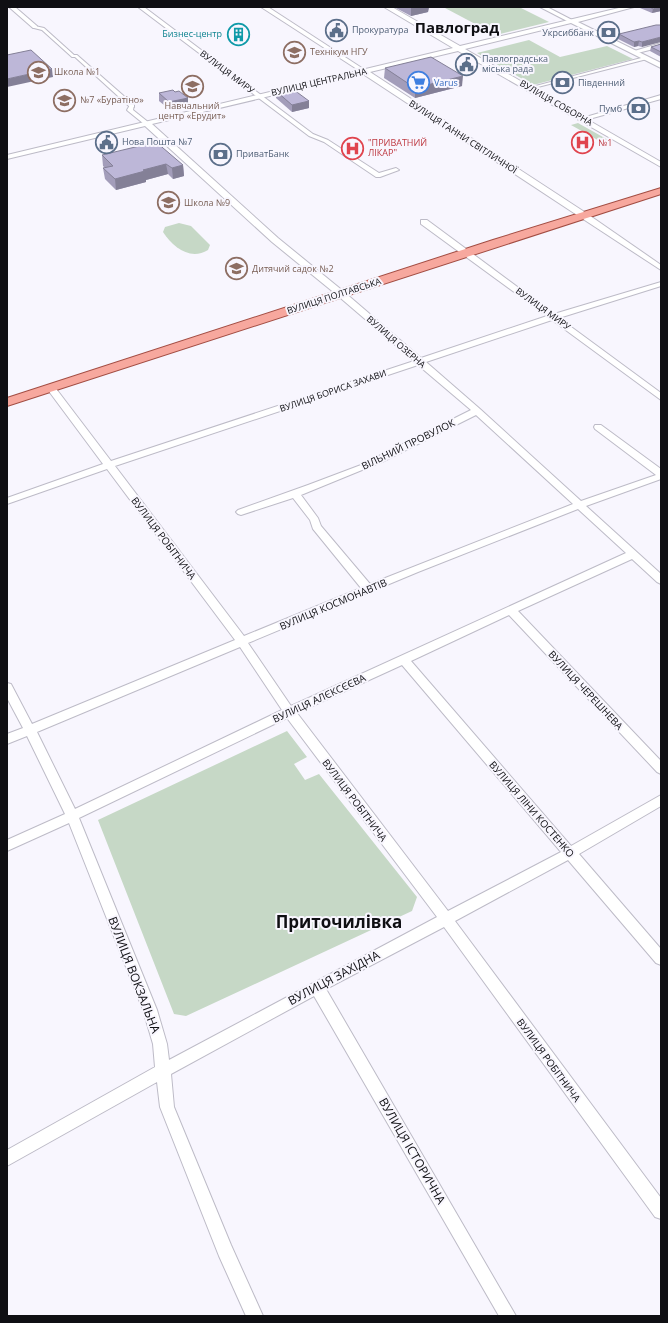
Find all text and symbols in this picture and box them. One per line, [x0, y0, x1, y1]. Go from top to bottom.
public building icon: Прокуратура [323, 17, 349, 43]
district label: Павлоград [415, 17, 499, 37]
bank icon: Укрсиббанк [596, 20, 622, 46]
building icon: Бизнес-центр [225, 21, 251, 47]
place label: Прокуратура [352, 23, 408, 36]
place label: Укрсиббанк [542, 26, 594, 39]
place label: Бизнес-центр [162, 27, 222, 40]
school or university icon: Технікум НГУ [281, 39, 307, 65]
place label: Технікум НГУ [310, 45, 368, 58]
street label: ВУЛИЦЯ МИРУ [197, 47, 258, 97]
public building icon: Павлоградська міська рада [453, 51, 479, 77]
place label: Павлоградська міська рада [482, 52, 548, 75]
school or university icon: Школа №1 [26, 59, 52, 85]
street label: ВУЛИЦЯ ЦЕНТРАЛЬНА [270, 64, 368, 99]
place label: Школа №1 [54, 65, 100, 78]
supermarket icon: Varus [405, 70, 431, 96]
bank icon: Пiвденний [550, 70, 576, 96]
school or university icon: Навчальний центр «Ерудит» [179, 74, 205, 100]
place label: Varus [434, 76, 458, 89]
street label: ВУЛИЦЯ СОБОРНА [517, 76, 595, 129]
place label: Пiвденний [578, 76, 625, 89]
school or university icon: №7 «Буратіно» [51, 87, 77, 113]
place label: №7 «Буратіно» [80, 93, 144, 106]
bank icon: Пумб [625, 96, 651, 122]
street label: ВУЛИЦЯ ГАННИ СВІТЛИЧНОЇ [407, 97, 520, 177]
place label: Навчальний центр «Ерудит» [158, 99, 226, 122]
place label: Пумб [599, 102, 622, 115]
public building icon: Нова Пошта №7 [93, 129, 119, 155]
hospital icon: №1 [569, 130, 595, 156]
place label: Нова Пошта №7 [122, 135, 192, 148]
hospital icon: "ПРИВАТНИЙ ЛІКАР" [339, 135, 365, 161]
place label: "ПРИВАТНИЙ ЛІКАР" [368, 136, 427, 159]
place label: №1 [598, 136, 612, 149]
bank icon: ПриватБанк [208, 141, 234, 167]
place label: ПриватБанк [236, 147, 289, 160]
school or university icon: Школа №9 [156, 190, 182, 216]
place label: Школа №9 [184, 196, 230, 209]
school or university icon: Дитячий садок №2 [224, 256, 250, 282]
place label: Дитячий садок №2 [252, 262, 334, 275]
street label: ВУЛИЦЯ ПОЛТАВСЬКА [285, 274, 383, 317]
street label: ВУЛИЦЯ МИРУ [513, 284, 574, 333]
street label: ВУЛИЦЯ ОЗЕРНА [364, 312, 429, 371]
street label: ВУЛИЦЯ БОРИСА ЗАХАВИ [278, 366, 388, 415]
street label: ВІЛЬНИЙ ПРОВУЛОК [359, 415, 458, 473]
street label: ВУЛИЦЯ РОБІТНИЧА [128, 494, 200, 583]
street label: ВУЛИЦЯ КОСМОНАВТІВ [277, 575, 389, 633]
street label: ВУЛИЦЯ ЧЕРЕШНЕВА [546, 647, 627, 733]
street label: ВУЛИЦЯ АЛЄКСЄЄВА [270, 670, 368, 726]
street label: ВУЛИЦЯ РОБІТНИЧА [319, 756, 391, 845]
street label: ВУЛИЦЯ ЛІНИ КОСТЕНКО [486, 758, 578, 860]
district label: Приточилівка [276, 910, 402, 933]
street label: ВУЛИЦЯ ВОКЗАЛЬНА [104, 914, 165, 1036]
street label: ВУЛИЦЯ ЗАХІДНА [285, 946, 383, 1009]
street label: ВУЛИЦЯ РОБІТНИЧА [514, 1015, 584, 1105]
street label: ВУЛИЦЯ ІСТОРИЧНА [375, 1094, 450, 1207]

